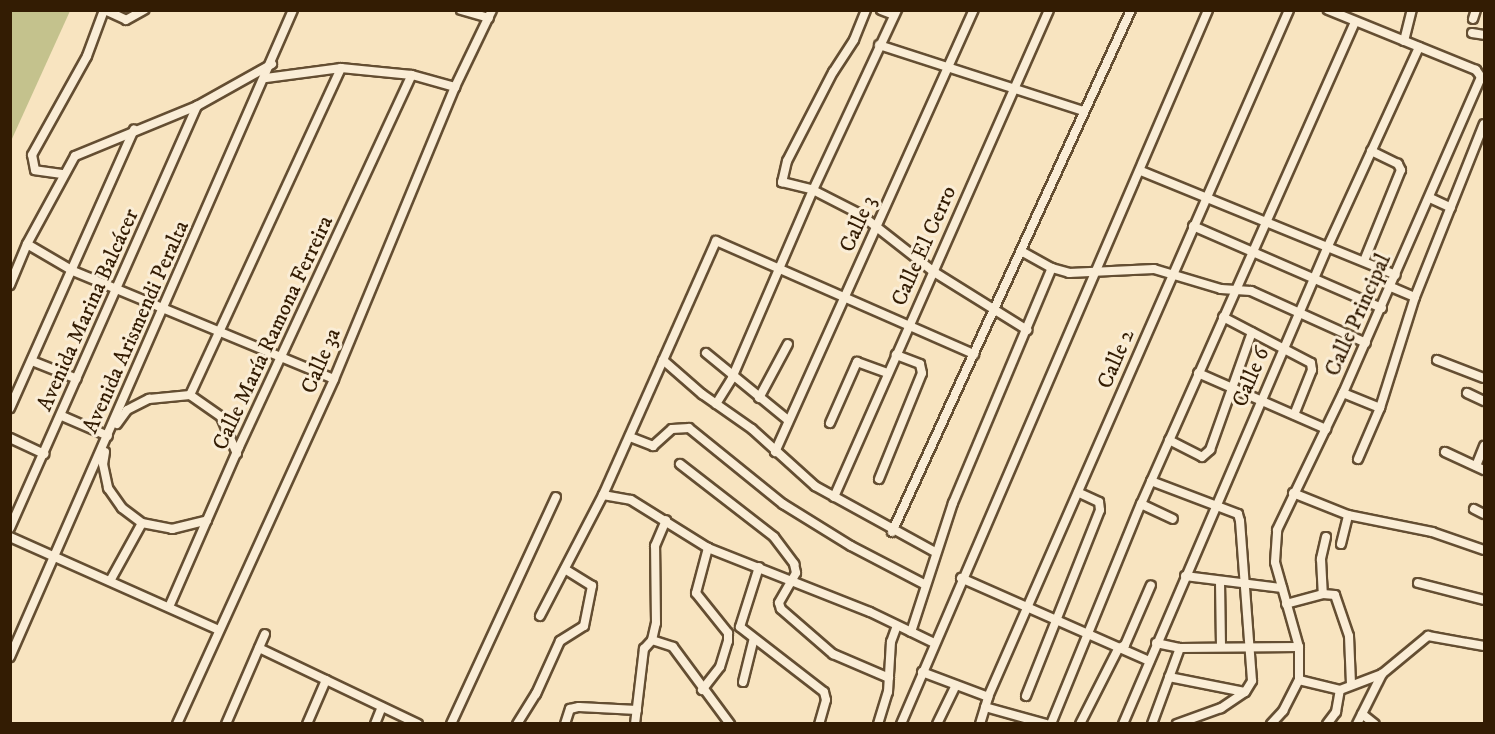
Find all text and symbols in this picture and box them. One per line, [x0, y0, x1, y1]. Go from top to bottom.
street label: Calle El Cerro [886, 182, 962, 310]
street label: Calle 3 [834, 192, 882, 256]
street label: Avenida Marina Balcácer [31, 205, 145, 415]
street label: Calle María Ramona Ferreira [207, 212, 339, 454]
street label: Avenida Arismendi Peralta [77, 217, 195, 437]
street label: Calle Principal [1319, 250, 1397, 380]
street label: Calle 3a [295, 324, 347, 398]
street label: Calle 2 [1092, 325, 1140, 393]
street label: Calle 6 [1227, 343, 1275, 411]

